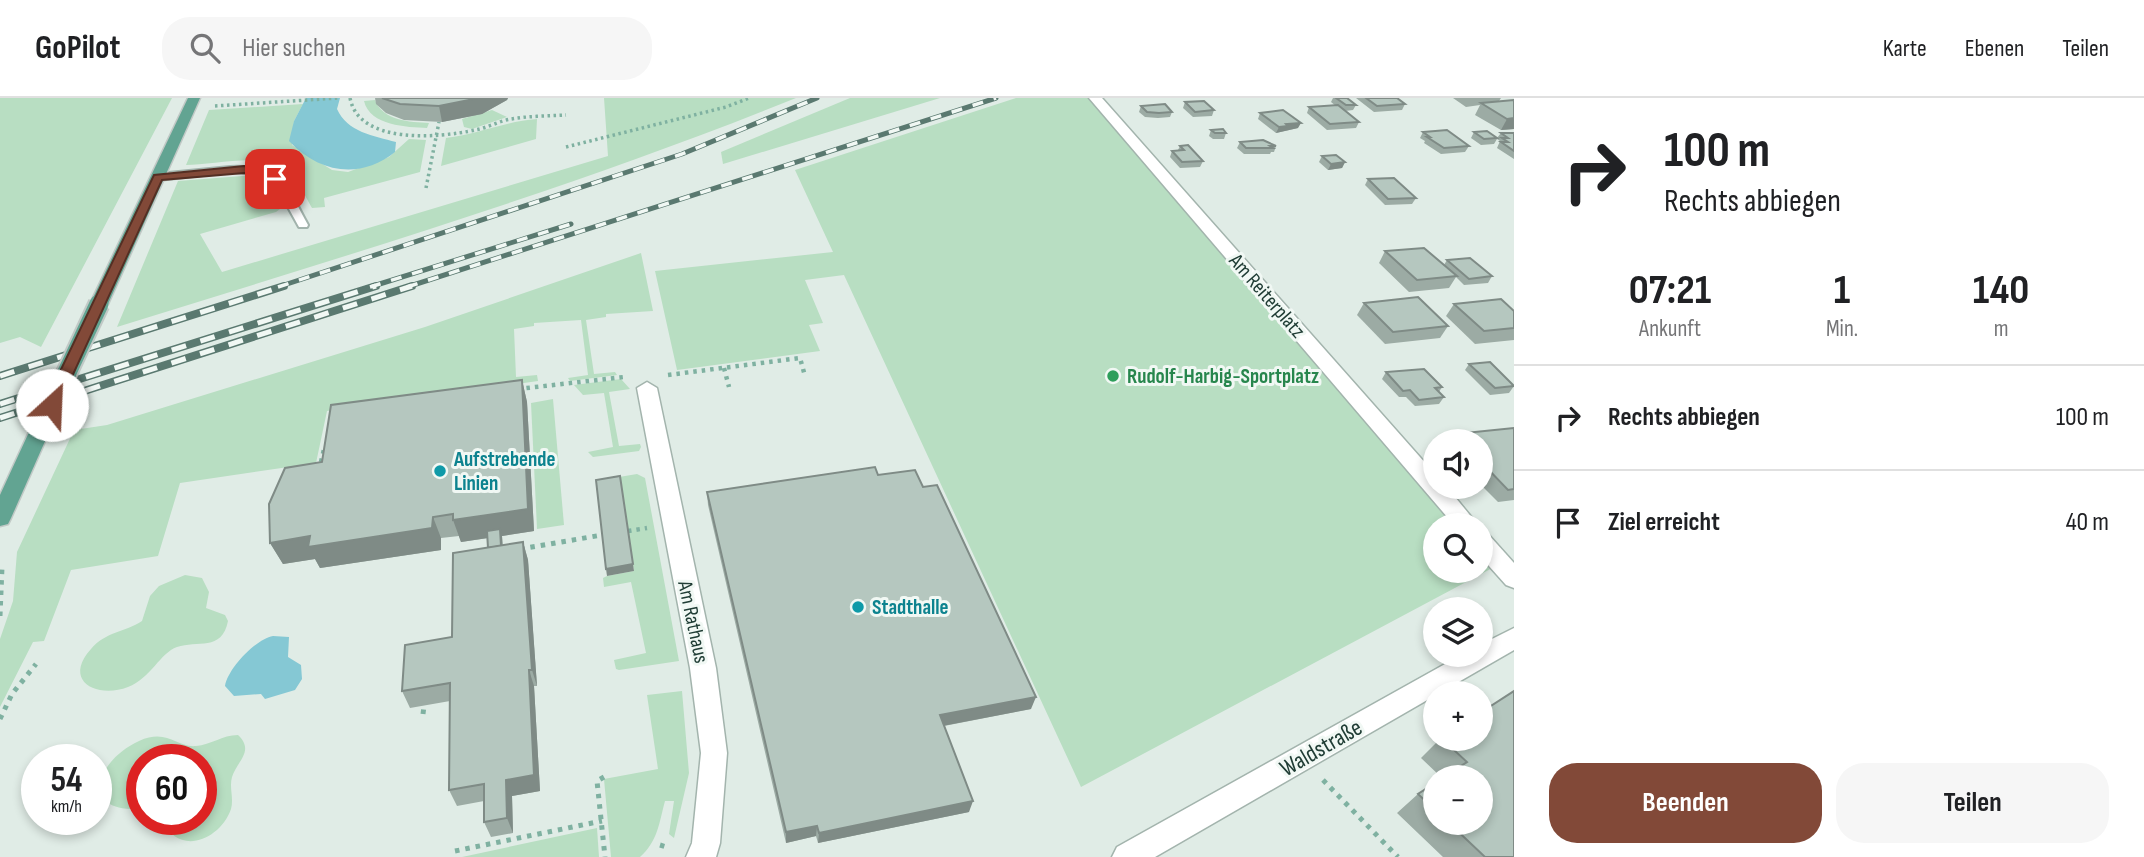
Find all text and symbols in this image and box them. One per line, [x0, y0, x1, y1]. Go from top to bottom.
search box [162, 17, 652, 80]
text: GoPilot [35, 28, 120, 68]
icon: search [186, 29, 224, 67]
text: Hier suchen [242, 33, 346, 64]
text: Karte [1883, 34, 1927, 63]
text: Ebenen [1965, 34, 2024, 63]
text: Teilen [2062, 34, 2109, 63]
text: 100 m [1664, 122, 1770, 181]
icon: right [1549, 126, 1640, 217]
pin [245, 149, 305, 209]
icon: arrive [256, 160, 294, 198]
text: Rechts abbiegen [1664, 182, 1841, 221]
street label: Am Reiterplatz [1223, 248, 1311, 344]
text: 07:21 [1629, 265, 1711, 316]
text: 1 [1834, 265, 1850, 316]
text: 140 [1973, 265, 2029, 316]
text: Ankunft [1639, 315, 1701, 343]
text: Min. [1826, 315, 1858, 343]
text: m [1994, 315, 2008, 343]
place label: Rudolf-Harbig-Sportplatz [1127, 364, 1319, 389]
position arrow [15, 368, 89, 442]
marker: Rudolf-Harbig-Sportplatz [1105, 368, 1121, 384]
icon: right [1549, 399, 1587, 437]
text: Rechts abbiegen [1608, 402, 1760, 433]
text: 100 m [2056, 402, 2109, 433]
map controls [1423, 429, 1493, 835]
button: sound [1423, 429, 1493, 499]
place label: Aufstrebende Linien [453, 447, 555, 496]
marker: Aufstrebende Linien [432, 463, 448, 479]
icon: arrive [1549, 504, 1587, 542]
text: Ziel erreicht [1608, 507, 1720, 538]
text: 40 m [2066, 507, 2109, 538]
button: search [1423, 513, 1493, 583]
street label: Am Rathaus [672, 578, 714, 665]
place label: Stadthalle [872, 595, 949, 620]
button: layers [1423, 597, 1493, 667]
marker: Stadthalle [850, 599, 866, 615]
button: + [1423, 681, 1493, 751]
street label: Waldstraße [1275, 713, 1367, 783]
speed limit sign: 60 [126, 744, 217, 835]
text: 54 [51, 759, 82, 802]
button: Beenden [1549, 763, 1822, 843]
button: Teilen [1836, 763, 2109, 843]
button: − [1423, 765, 1493, 835]
text: km/h [51, 796, 82, 817]

